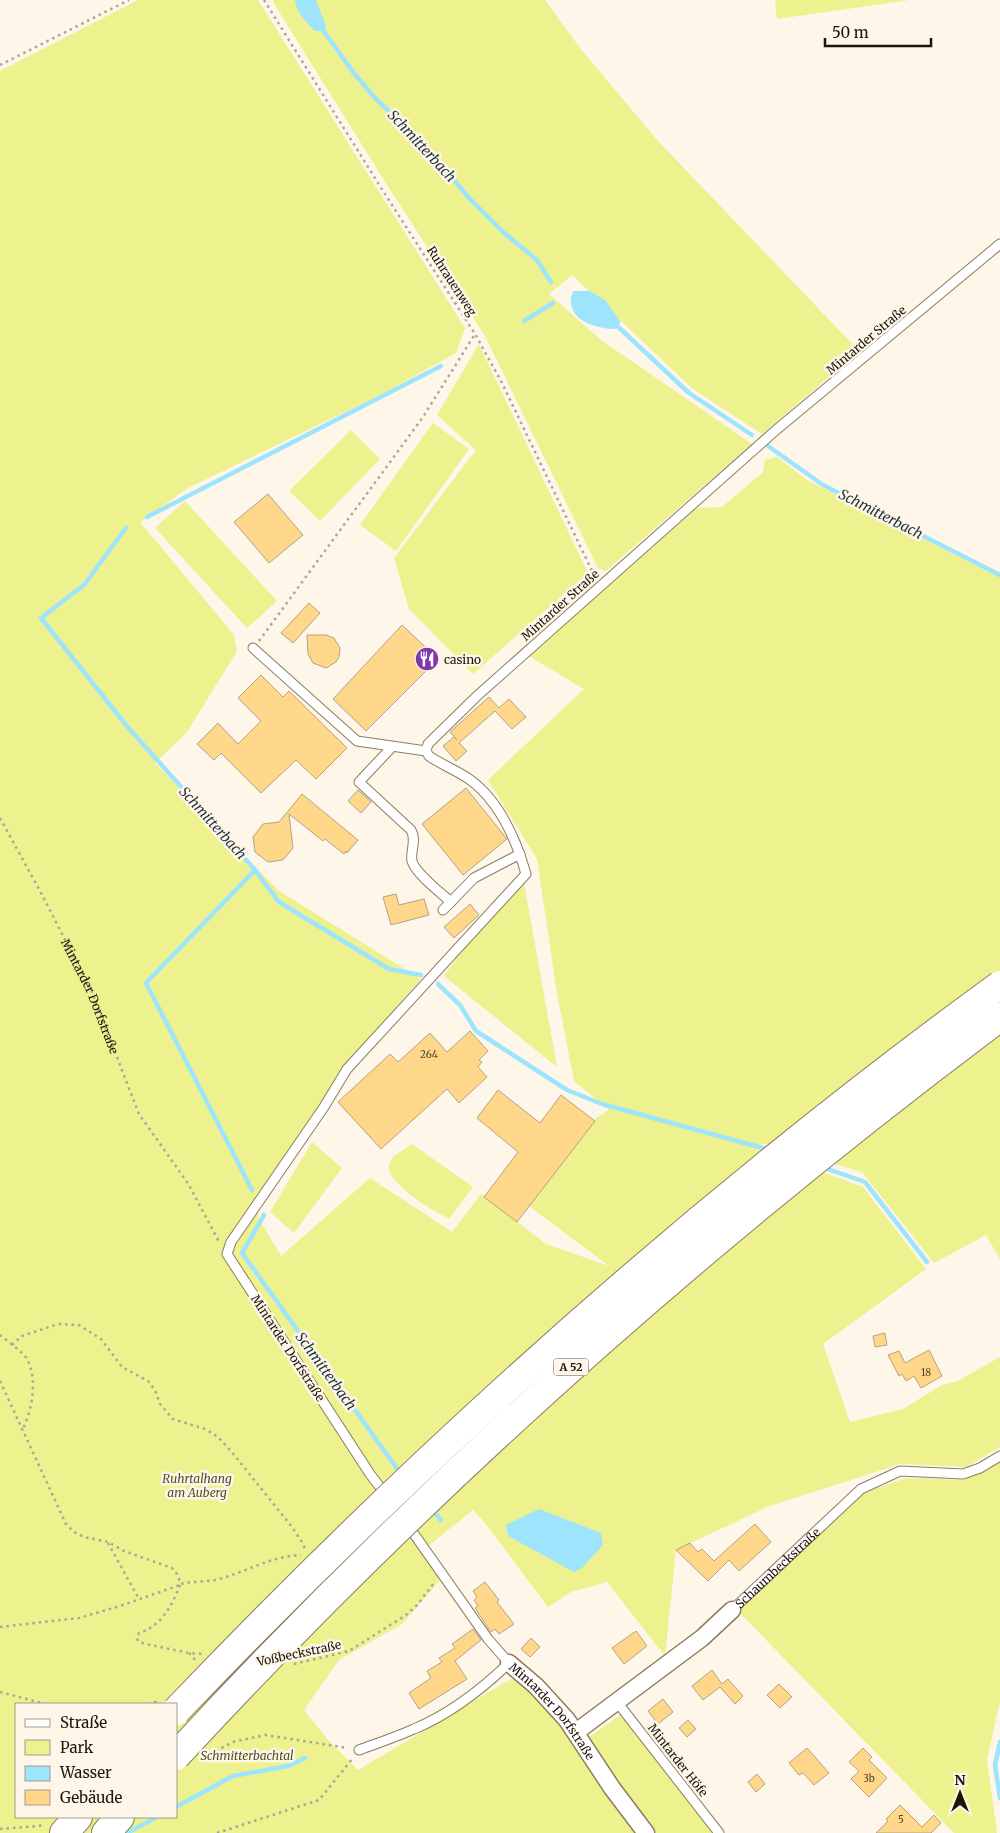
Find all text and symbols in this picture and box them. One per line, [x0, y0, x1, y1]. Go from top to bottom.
scale bar [825, 15, 931, 47]
text: 50 m [832, 23, 869, 42]
water label: Schmitterbach [384, 106, 460, 186]
street label: Ruhrauenweg [424, 243, 481, 319]
street label: Mintarder Straße [823, 302, 909, 378]
water label: Schmitterbach [836, 485, 926, 543]
street label: Mintarder Straße [518, 566, 602, 644]
restaurant icon: casino [414, 646, 440, 672]
place label: casino [444, 652, 481, 667]
water label: Schmitterbach [176, 783, 250, 863]
street label: Mintarder Dorfstraße [58, 936, 122, 1056]
house number: 264 [420, 1048, 438, 1061]
street label: Mintarder Dorfstraße [248, 1292, 328, 1404]
water label: Schmitterbach [292, 1329, 360, 1413]
road number: A 52 [554, 1358, 588, 1375]
house number: 18 [921, 1366, 931, 1379]
park label: Ruhrtalhang am Auberg [162, 1471, 232, 1500]
street label: Schaumbeckstraße [732, 1524, 823, 1611]
street label: Voßbeckstraße [254, 1637, 343, 1669]
street label: Mintarder Dorfstraße [506, 1659, 598, 1762]
legend [15, 1703, 178, 1818]
text: Straße [60, 1713, 107, 1732]
street label: Mintarder Höfe [645, 1720, 711, 1800]
text: Park [60, 1738, 94, 1757]
park label: Schmitterbachtal [200, 1748, 294, 1763]
text: Wasser [59, 1763, 112, 1782]
north arrow [935, 1768, 985, 1818]
text: N [954, 1771, 966, 1789]
house number: 3b [863, 1772, 875, 1785]
text: Gebäude [60, 1788, 123, 1807]
house number: 5 [898, 1813, 904, 1826]

